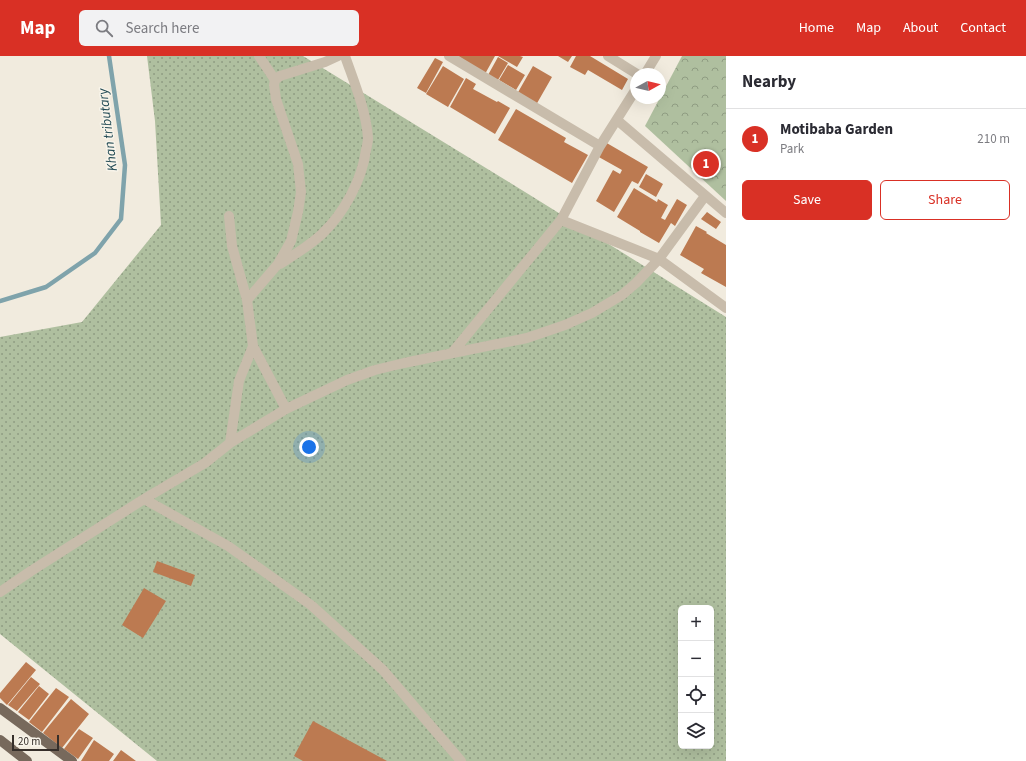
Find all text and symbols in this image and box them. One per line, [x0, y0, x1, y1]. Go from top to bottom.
search box [79, 10, 359, 46]
text: Map [20, 15, 55, 42]
icon: search [93, 17, 115, 39]
text: Search here [125, 18, 199, 39]
text: Home [799, 18, 834, 38]
text: Map [856, 18, 881, 38]
text: About [903, 18, 938, 38]
text: Contact [960, 18, 1006, 38]
north arrow [630, 68, 666, 104]
text: Nearby [742, 70, 796, 94]
water label: Khan tributary [93, 87, 123, 172]
text: Motibaba Garden [780, 119, 893, 140]
text: 1 [752, 130, 758, 148]
text: 210 m [977, 130, 1010, 148]
text: Park [780, 140, 804, 158]
pin: 1 [693, 149, 719, 179]
button: Save [742, 180, 872, 220]
button: Share [880, 180, 1010, 220]
your location [299, 437, 319, 457]
map controls [678, 605, 714, 749]
button: + [678, 605, 714, 641]
button: − [678, 641, 714, 677]
button: locate [678, 677, 714, 713]
button: layers [678, 713, 714, 749]
scale bar [12, 733, 59, 752]
text: 20 m [18, 734, 40, 749]

